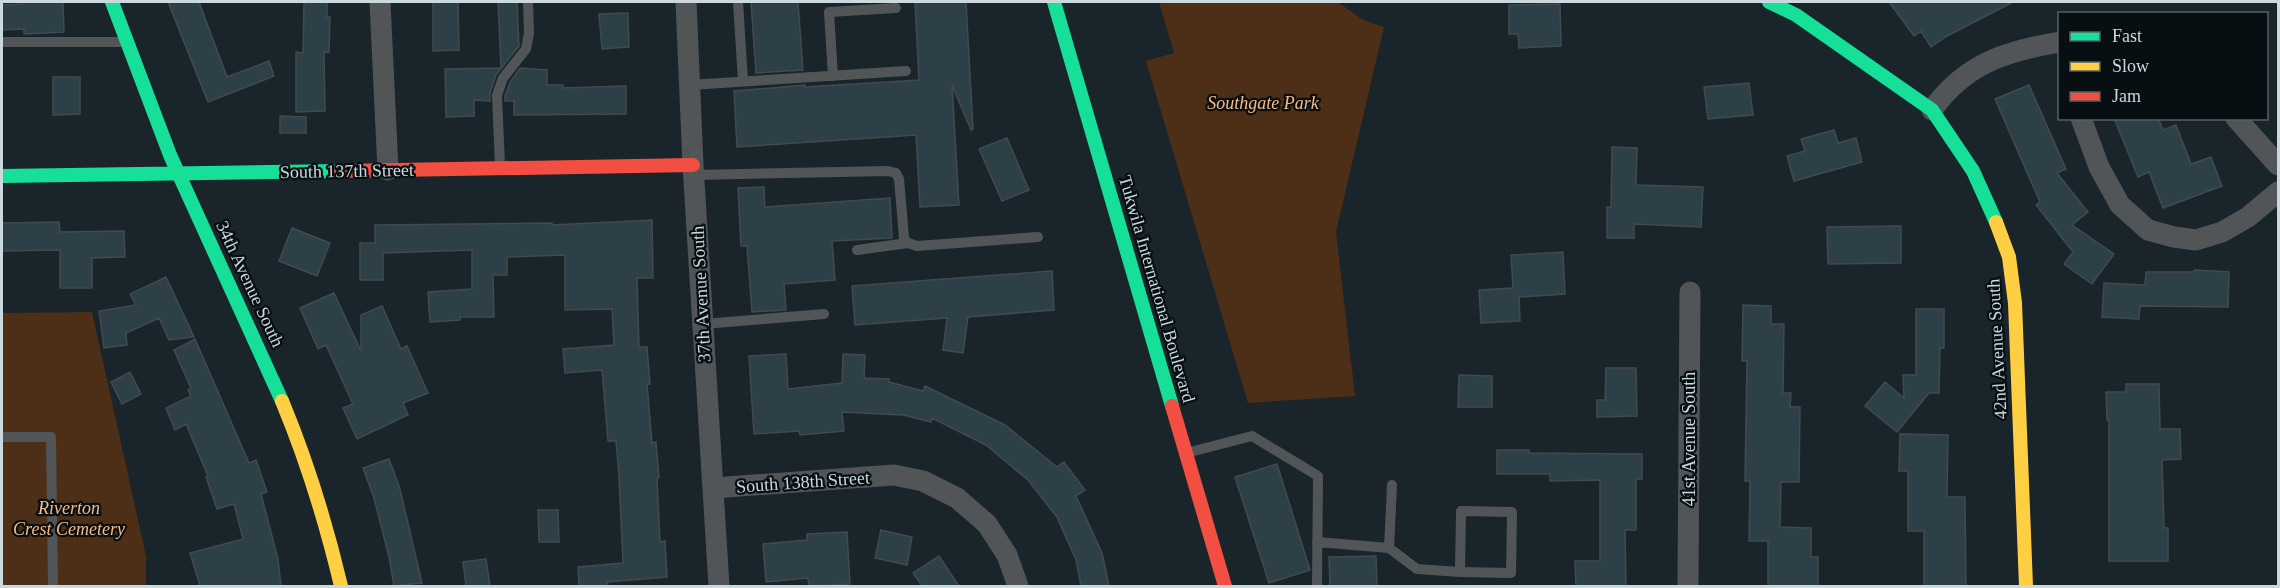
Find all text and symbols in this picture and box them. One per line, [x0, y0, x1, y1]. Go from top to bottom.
legend [2058, 12, 2268, 120]
text: Fast [2112, 26, 2142, 46]
text: Slow [2112, 56, 2149, 76]
text: Jam [2112, 86, 2141, 106]
park label: Southgate Park [1207, 93, 1320, 113]
street label: South 137th Street [280, 160, 414, 182]
street label: Tukwila International Boulevard [1115, 173, 1199, 405]
street label: 34th Avenue South [212, 218, 288, 350]
street label: 37th Avenue South [687, 225, 715, 363]
street label: 42nd Avenue South [1983, 278, 2011, 420]
street label: 41st Avenue South [1679, 372, 1699, 506]
street label: South 138th Street [735, 467, 871, 497]
park label: Riverton Crest Cemetery [13, 498, 125, 539]

